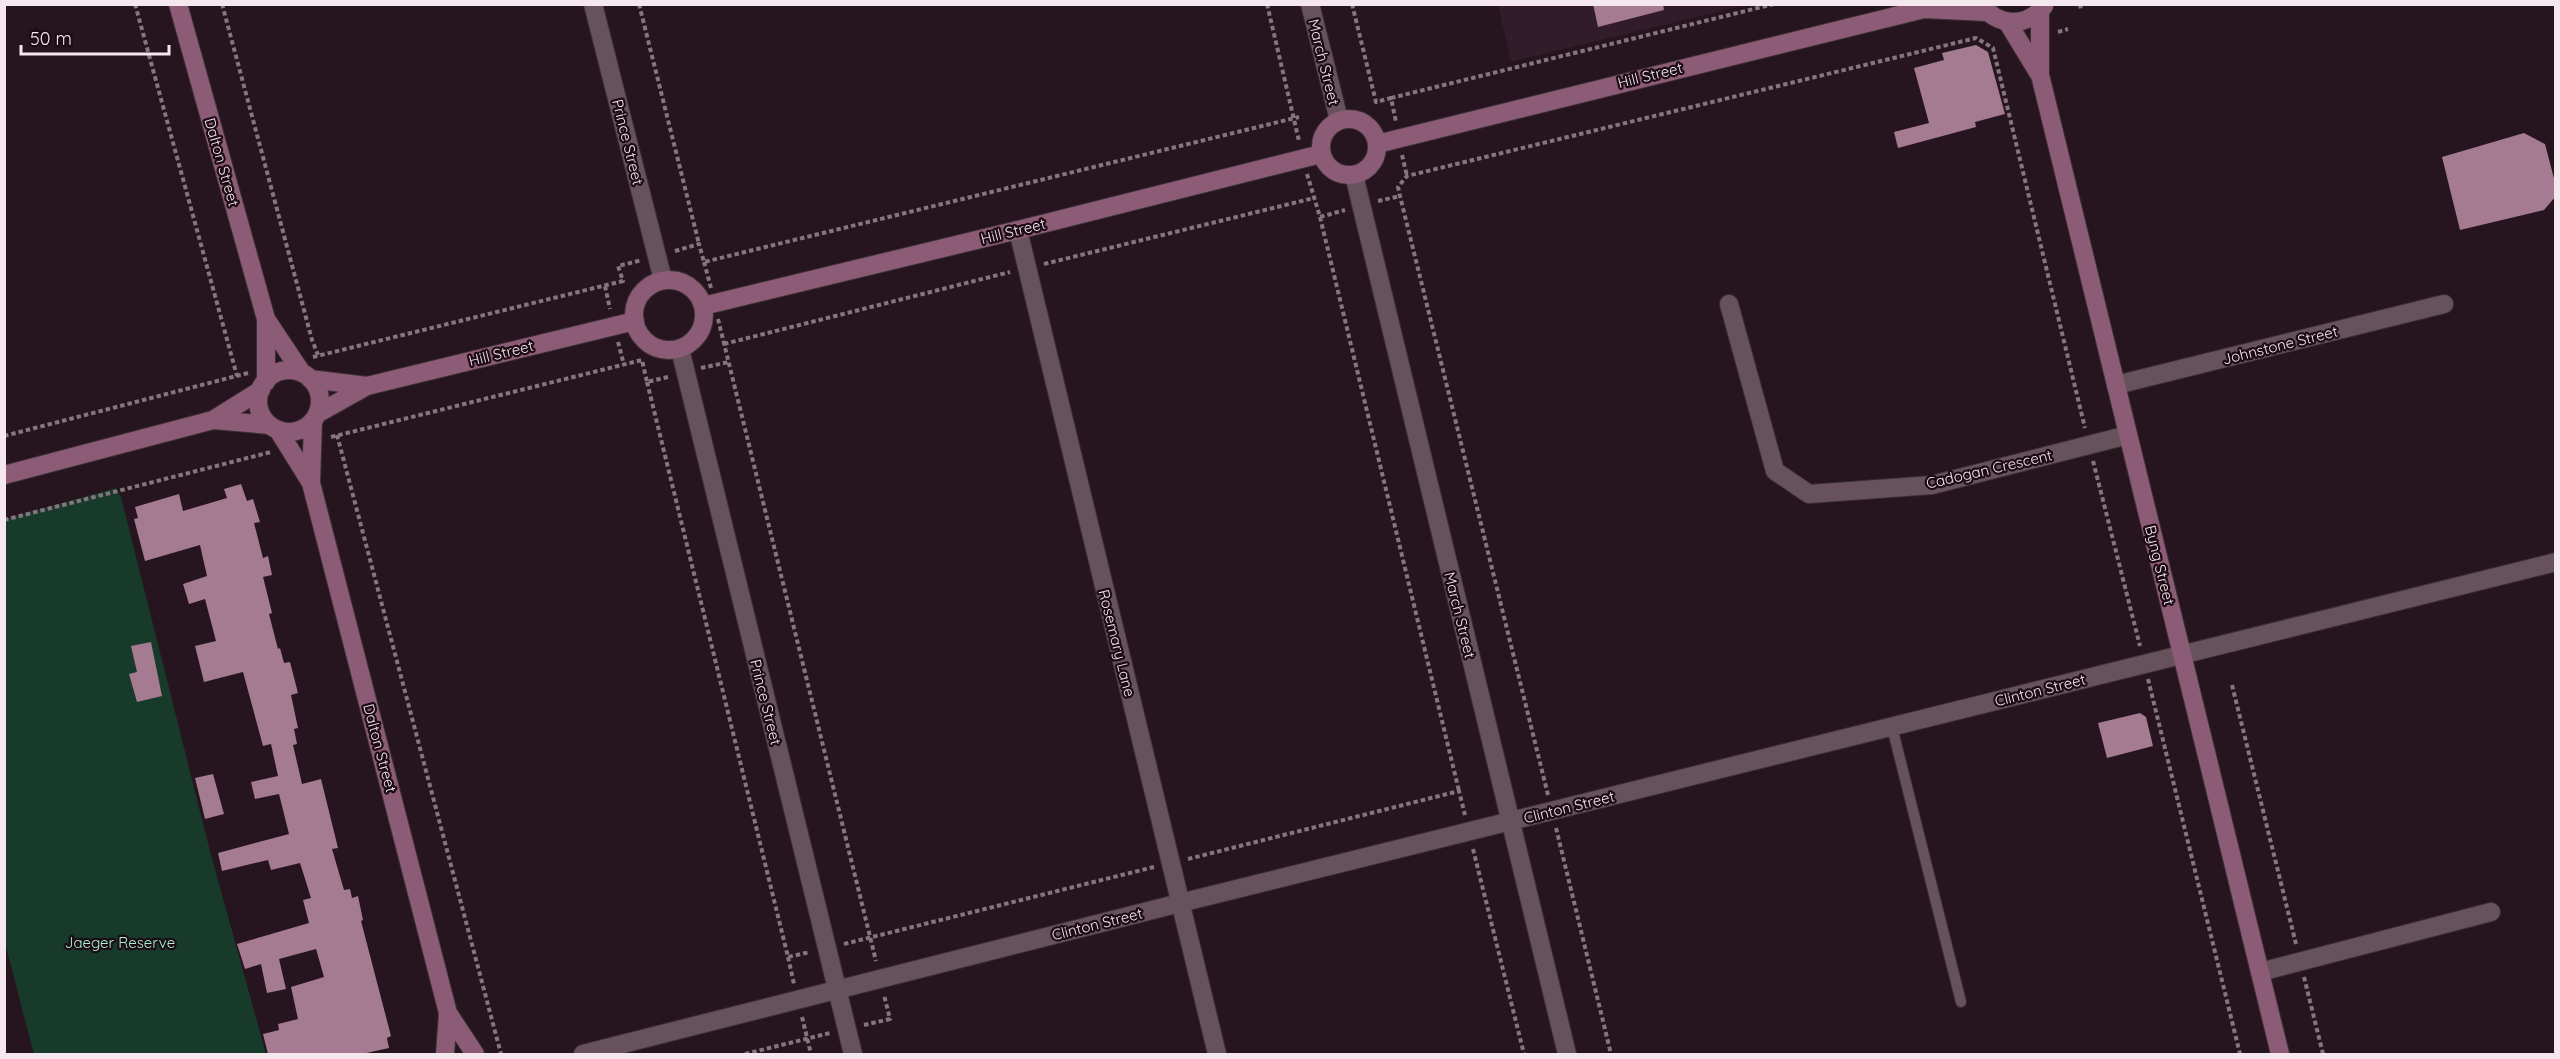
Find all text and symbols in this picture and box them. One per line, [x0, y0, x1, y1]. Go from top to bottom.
street label: March Street [1304, 17, 1344, 107]
scale bar [21, 18, 170, 56]
text: 50 m [30, 27, 72, 50]
street label: Hill Street [1616, 58, 1684, 92]
street label: Prince Street [608, 97, 648, 187]
street label: Dalton Street [200, 116, 244, 208]
street label: Hill Street [979, 214, 1047, 248]
street label: Johnstone Street [2220, 321, 2340, 369]
street label: Hill Street [467, 336, 535, 370]
street label: Cadogan Crescent [1924, 445, 2054, 493]
street label: Byng Street [2141, 523, 2179, 607]
street label: March Street [1440, 570, 1480, 660]
street label: Rosemary Lane [1094, 587, 1140, 699]
street label: Prince Street [746, 657, 786, 747]
street label: Clinton Street [1993, 670, 2087, 710]
street label: Dalton Street [359, 702, 401, 794]
street label: Clinton Street [1522, 787, 1616, 827]
street label: Clinton Street [1050, 904, 1144, 944]
park label: Jaeger Reserve [65, 933, 175, 952]

